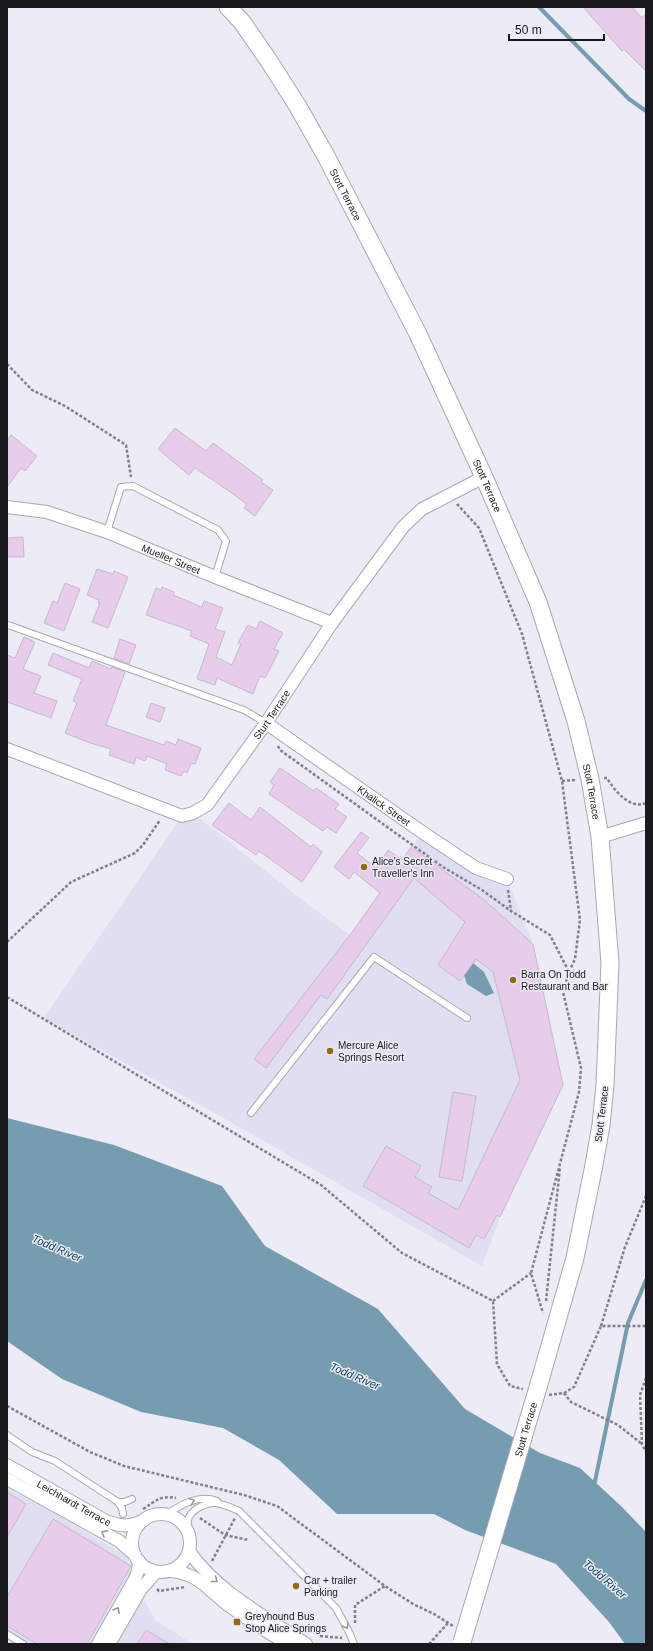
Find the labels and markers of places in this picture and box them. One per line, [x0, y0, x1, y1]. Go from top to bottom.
place label: Alice's Secret Traveller's Inn [372, 856, 434, 879]
marker: Alice's Secret Traveller's Inn [359, 862, 369, 872]
place label: Barra On Todd Restaurant and Bar [521, 969, 608, 992]
marker: Barra On Todd Restaurant and Bar [508, 975, 518, 985]
place label: Mercure Alice Springs Resort [338, 1040, 404, 1063]
marker: Mercure Alice Springs Resort [325, 1046, 335, 1056]
place label: Car + trailer Parking [304, 1575, 357, 1598]
marker: Car + trailer Parking [291, 1581, 301, 1591]
place label: Greyhound Bus Stop Alice Springs [245, 1611, 326, 1634]
marker: Greyhound Bus Stop Alice Springs [232, 1617, 242, 1627]

